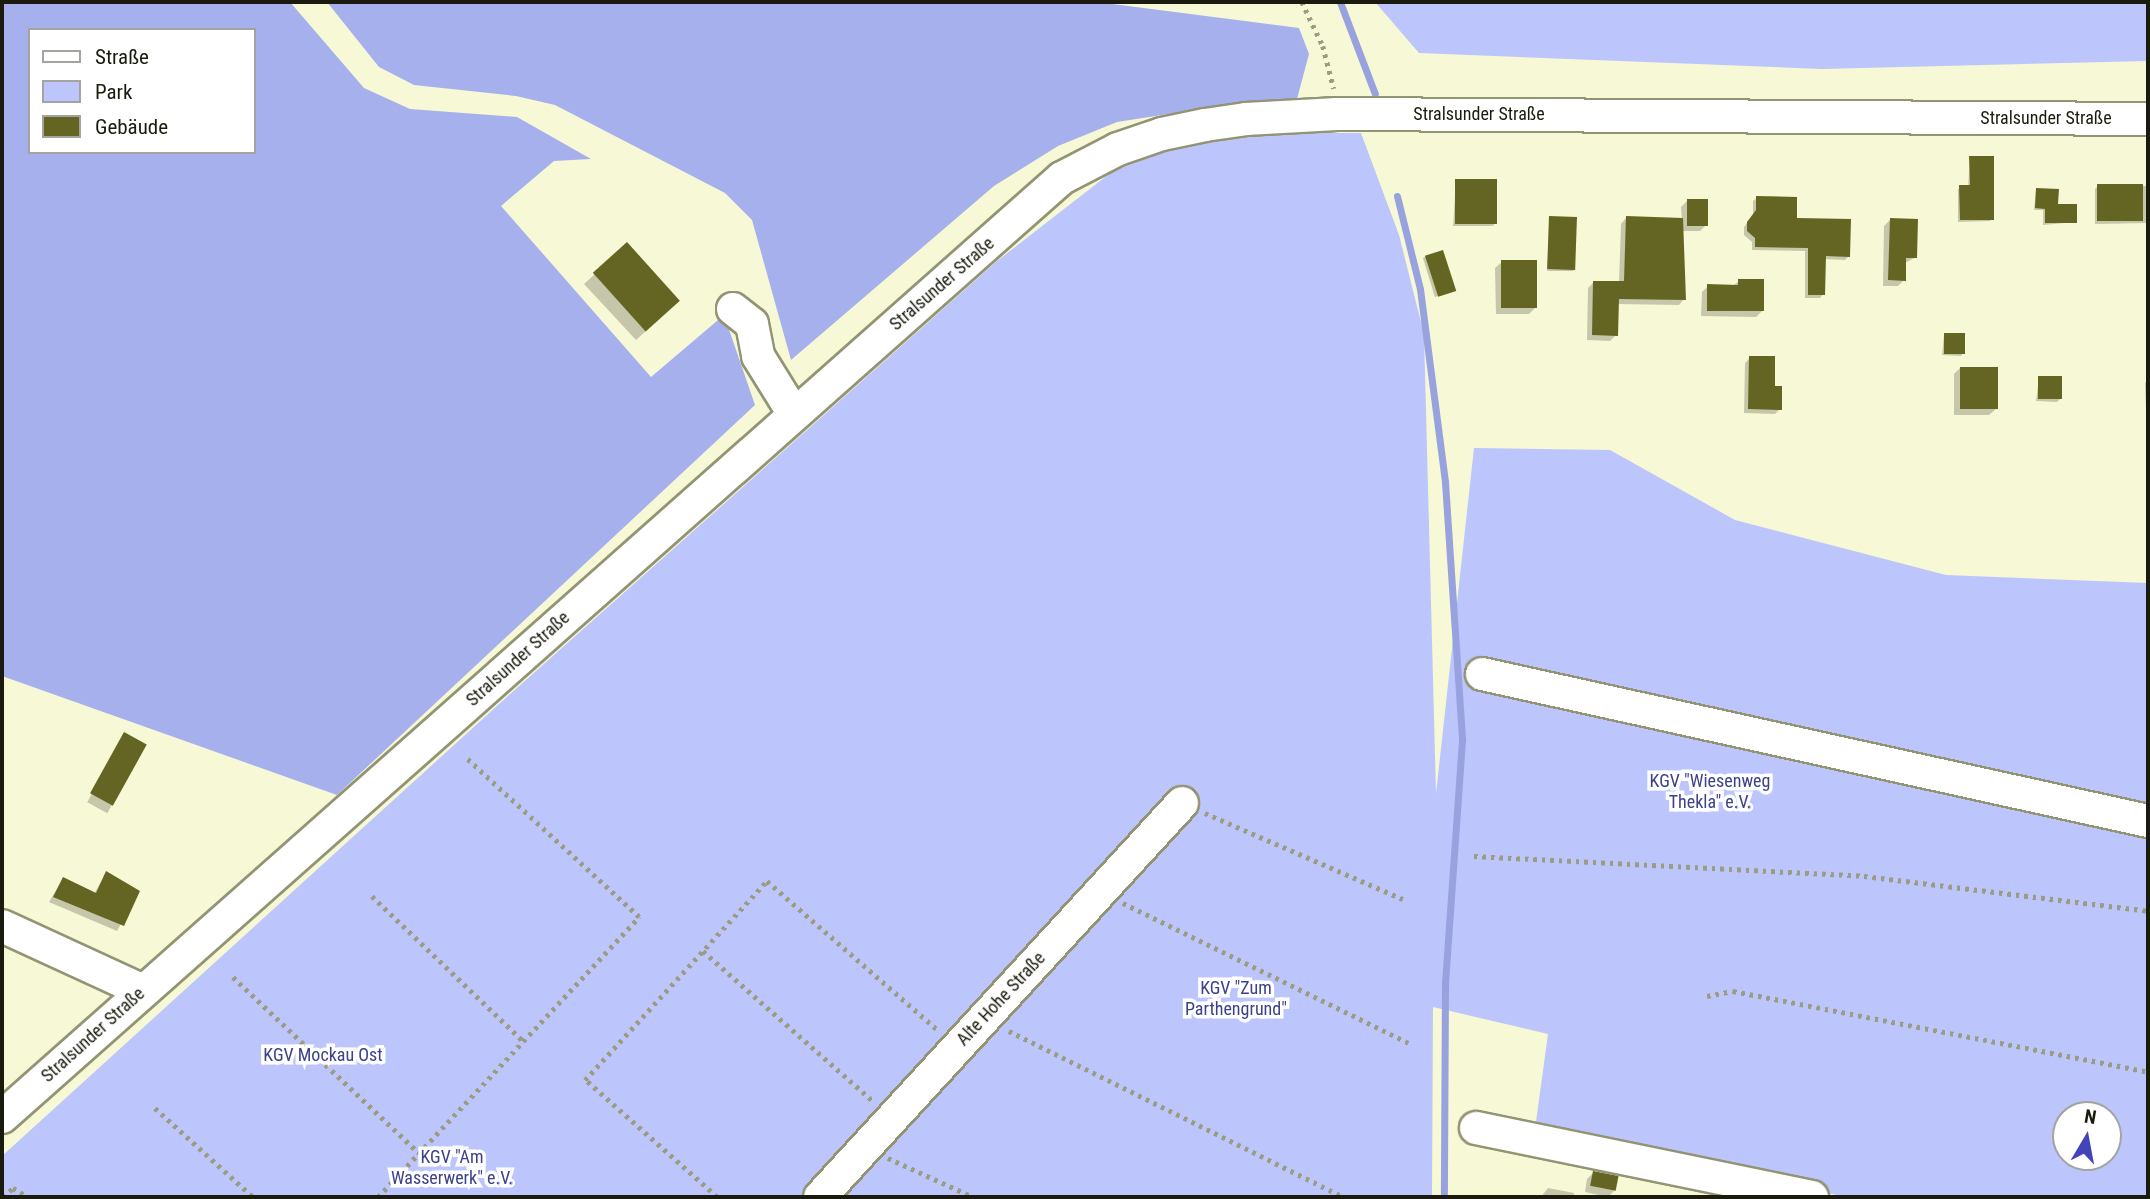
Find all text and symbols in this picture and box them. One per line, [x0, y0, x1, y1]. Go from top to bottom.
legend [28, 28, 256, 154]
text: Straße [95, 45, 149, 69]
text: Park [95, 80, 132, 104]
street label: Stralsunder Straße [1413, 103, 1545, 125]
street label: Stralsunder Straße [1980, 107, 2112, 129]
text: Gebäude [95, 115, 168, 139]
street label: Stralsunder Straße [885, 233, 999, 335]
street label: Stralsunder Straße [462, 607, 574, 711]
park label: KGV "Wiesenweg Thekla" e.V. [1650, 771, 1770, 814]
street label: Alte Hohe Straße [952, 948, 1050, 1050]
park label: KGV "Zum Parthengrund" [1185, 978, 1287, 1020]
street label: Stralsunder Straße [37, 983, 149, 1087]
park label: KGV Mockau Ost [263, 1044, 383, 1066]
north arrow [2052, 1101, 2122, 1171]
text: N [2083, 1104, 2098, 1129]
park label: KGV "Am Wasserwerk" e.V. [391, 1147, 513, 1190]

